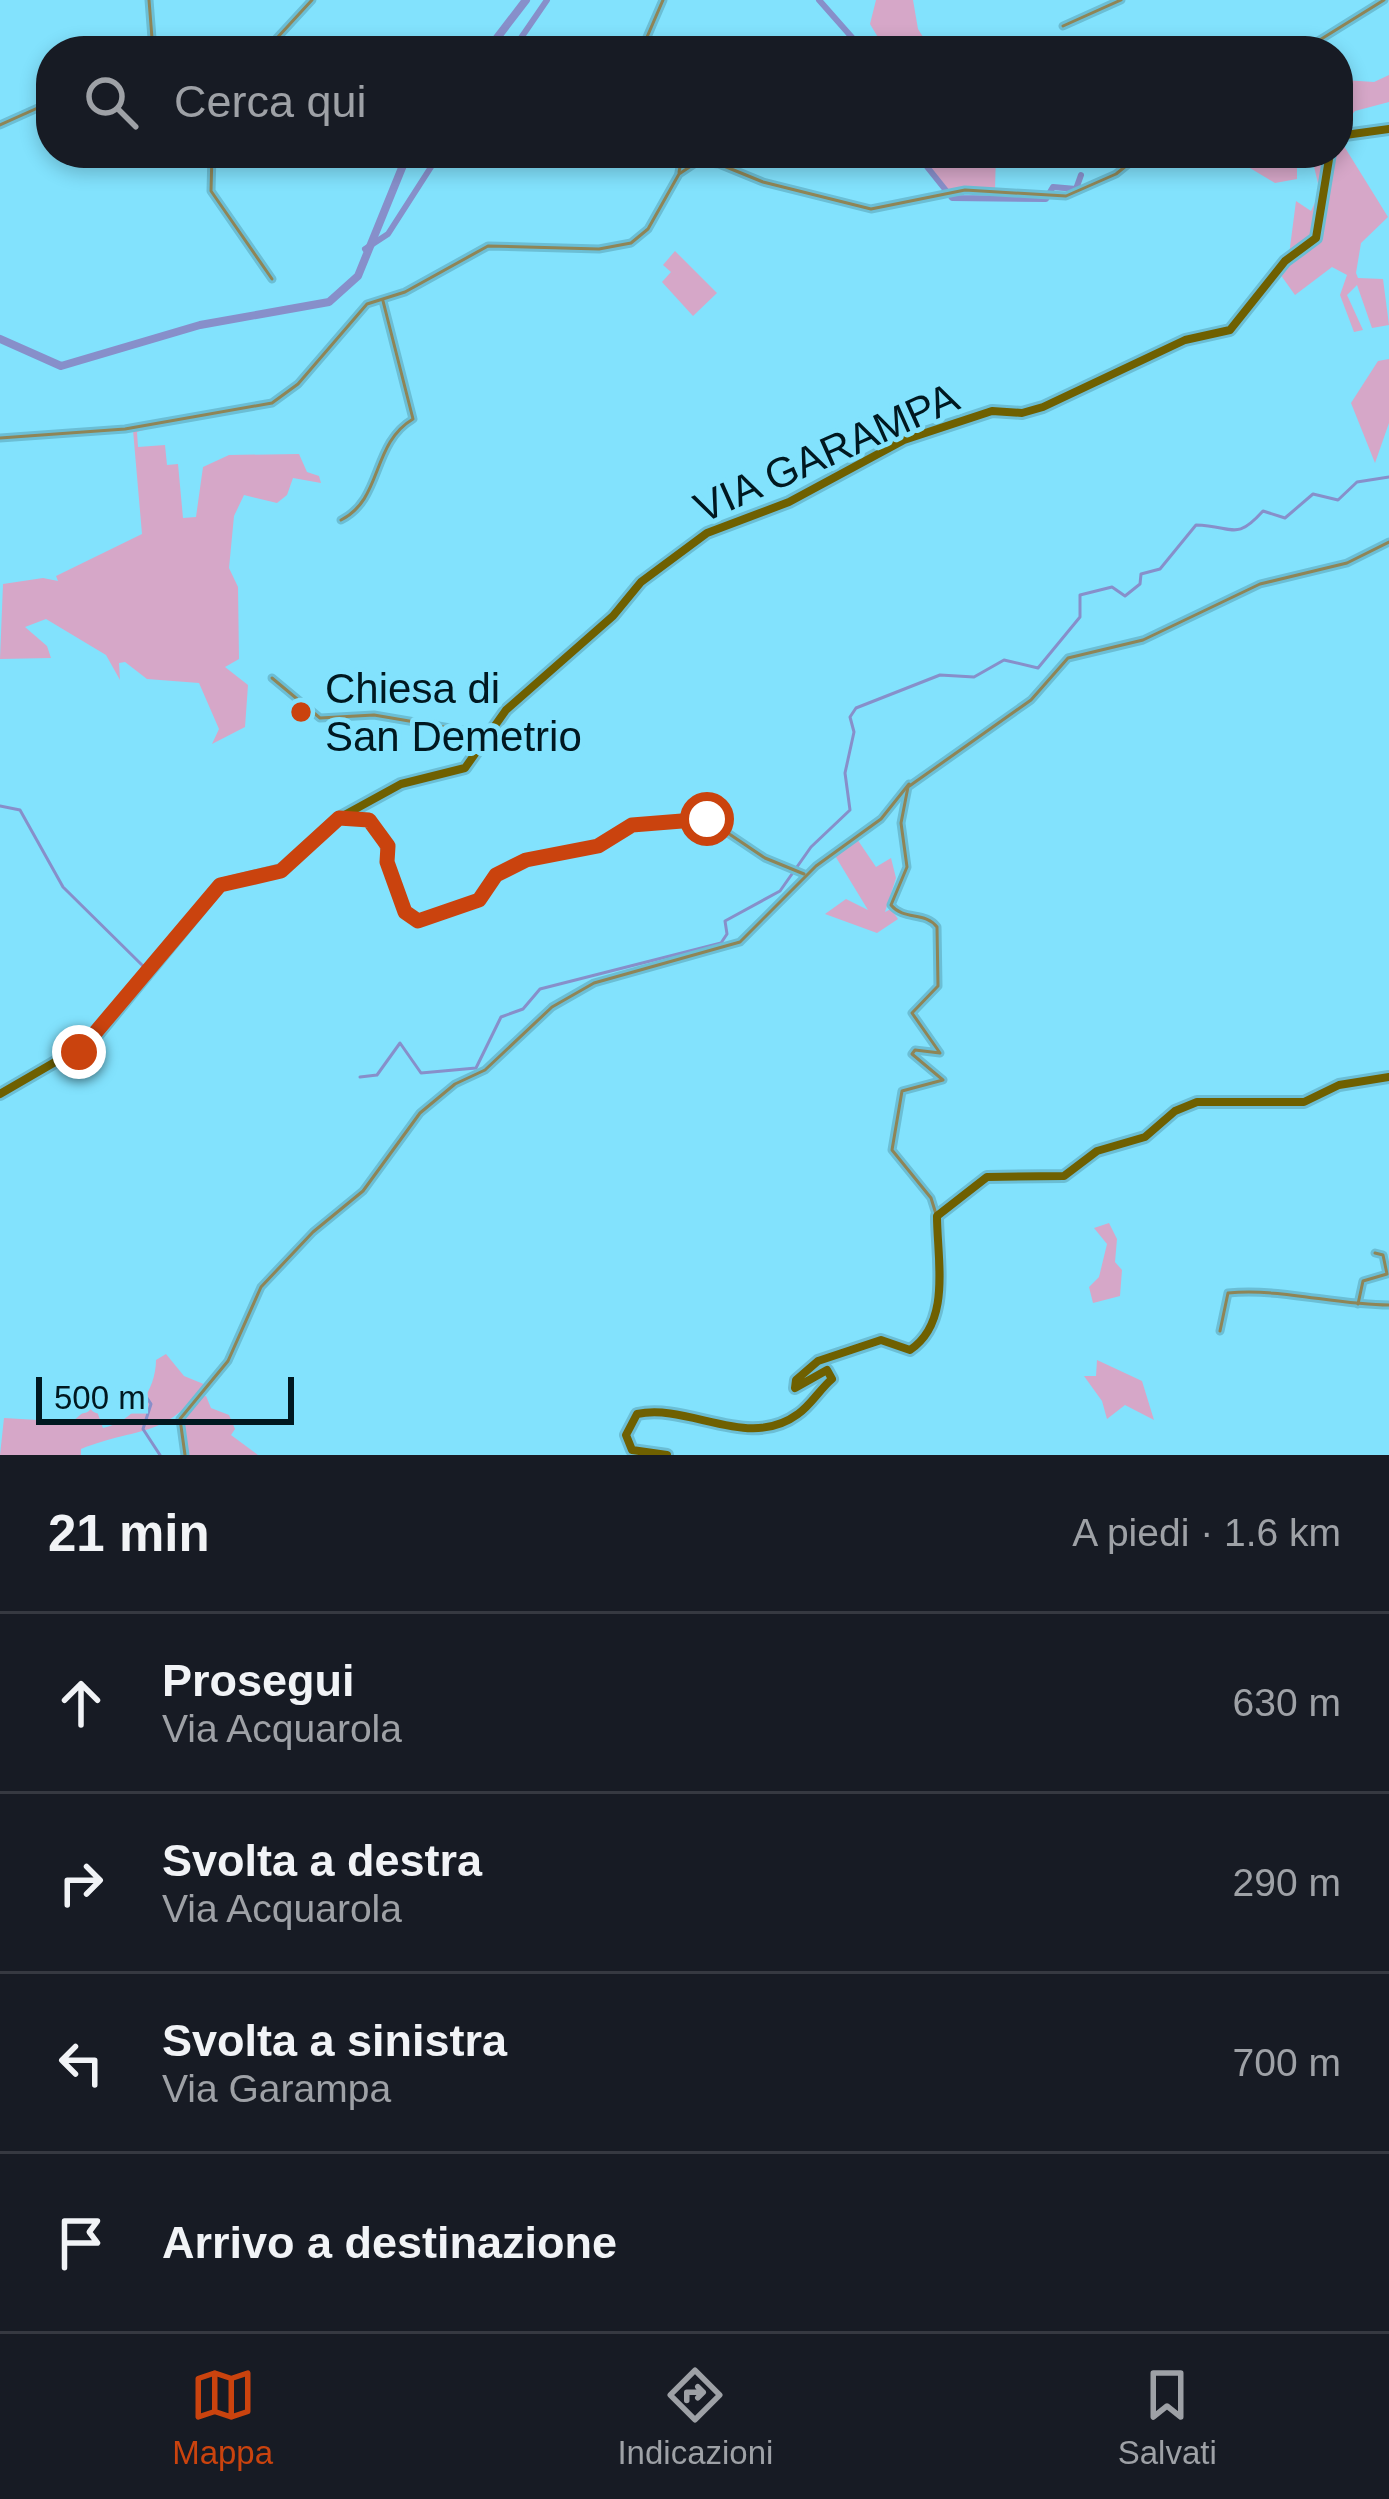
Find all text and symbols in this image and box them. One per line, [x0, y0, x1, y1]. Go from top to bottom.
search box [36, 36, 1353, 168]
icon: search [78, 69, 144, 135]
text: Cerca qui [174, 76, 367, 127]
street label: VIA GARAMPA [687, 373, 965, 532]
place label: Chiesa di San Demetrio [325, 665, 582, 760]
marker: Chiesa di San Demetrio [288, 699, 314, 725]
route start [680, 792, 734, 846]
route end [52, 1025, 106, 1079]
scale bar [36, 1371, 294, 1424]
text: 500 m [54, 1379, 146, 1416]
text: 21 min [48, 1505, 210, 1562]
text: A piedi · 1.6 km [1072, 1511, 1341, 1554]
text: Prosegui [162, 1655, 355, 1706]
icon: ahead [48, 1670, 114, 1736]
text: 630 m [1233, 1681, 1341, 1724]
text: Via Acquarola [162, 1707, 402, 1750]
text: Svolta a destra [162, 1835, 482, 1886]
icon: right [48, 1850, 114, 1916]
text: 290 m [1233, 1861, 1341, 1904]
text: Via Acquarola [162, 1887, 402, 1930]
text: Svolta a sinistra [162, 2015, 507, 2066]
icon: left [48, 2030, 114, 2096]
text: 700 m [1233, 2041, 1341, 2084]
text: Via Garampa [162, 2067, 391, 2110]
icon: arrive [48, 2210, 114, 2276]
text: Arrivo a destinazione [162, 2217, 617, 2268]
tab: Mappa [172, 2362, 273, 2472]
tab: Indicazioni [617, 2362, 773, 2472]
tab: Salvati [1118, 2362, 1217, 2472]

